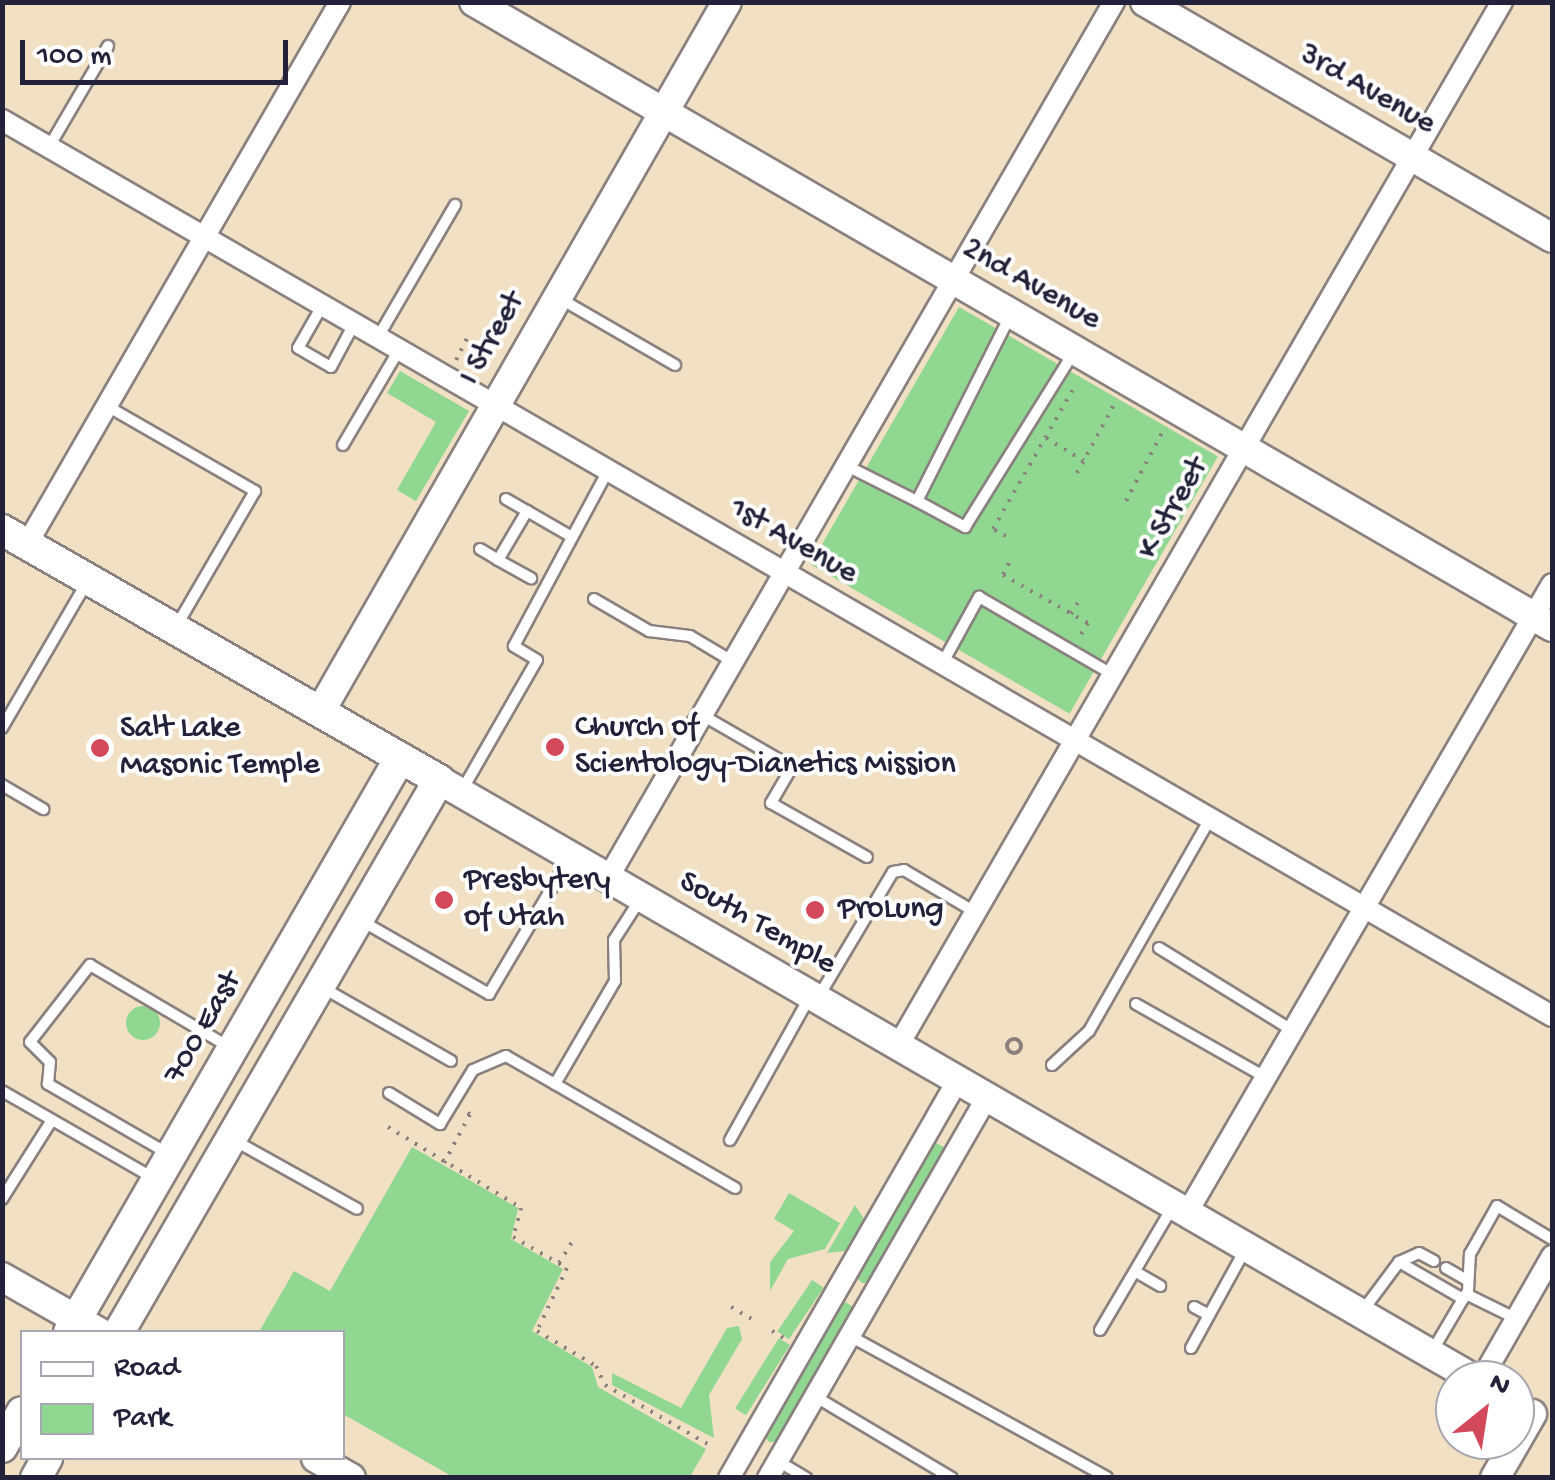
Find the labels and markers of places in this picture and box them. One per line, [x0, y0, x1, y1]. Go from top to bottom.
place label: Church of Scientology-Dianetics Mission [575, 710, 956, 785]
place label: Salt Lake Masonic Temple [120, 711, 320, 786]
marker: Church of Scientology-Dianetics Mission [544, 736, 566, 758]
marker: Salt Lake Masonic Temple [89, 737, 111, 759]
place label: Presbytery of Utah [464, 863, 611, 938]
marker: Presbytery of Utah [433, 889, 455, 911]
place label: ProLung [838, 891, 944, 929]
marker: ProLung [802, 897, 828, 923]

